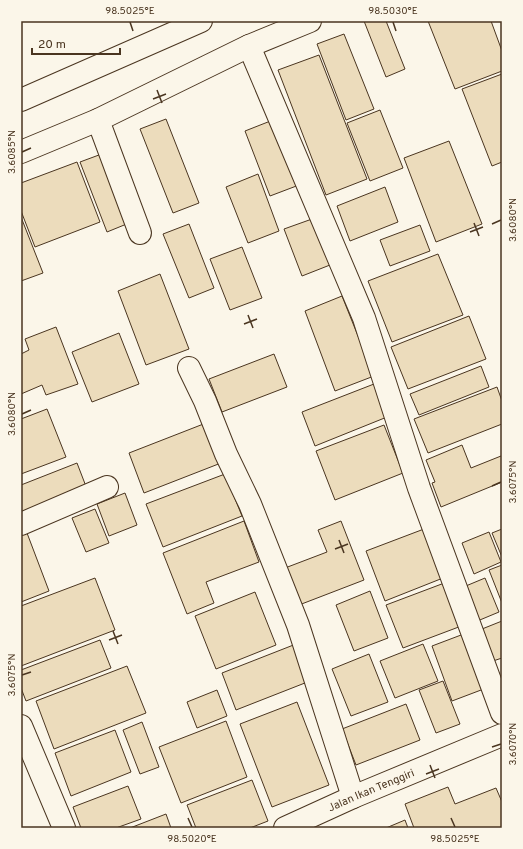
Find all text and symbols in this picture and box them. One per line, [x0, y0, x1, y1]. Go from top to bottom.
text: 98.5025°E [105, 5, 155, 18]
text: 98.5030°E [368, 5, 418, 18]
scale bar [32, 30, 120, 56]
text: 20 m [38, 37, 66, 53]
text: 3.6085°N [6, 130, 19, 174]
text: 3.6080°N [507, 198, 520, 242]
text: 3.6080°N [6, 392, 19, 436]
text: 3.6075°N [507, 461, 520, 503]
text: 3.6075°N [6, 654, 19, 696]
text: 3.6070°N [507, 723, 520, 765]
street label: Jalan Ikan Tenggiri [326, 766, 417, 815]
text: 98.5020°E [167, 833, 217, 846]
text: 98.5025°E [430, 833, 480, 846]

